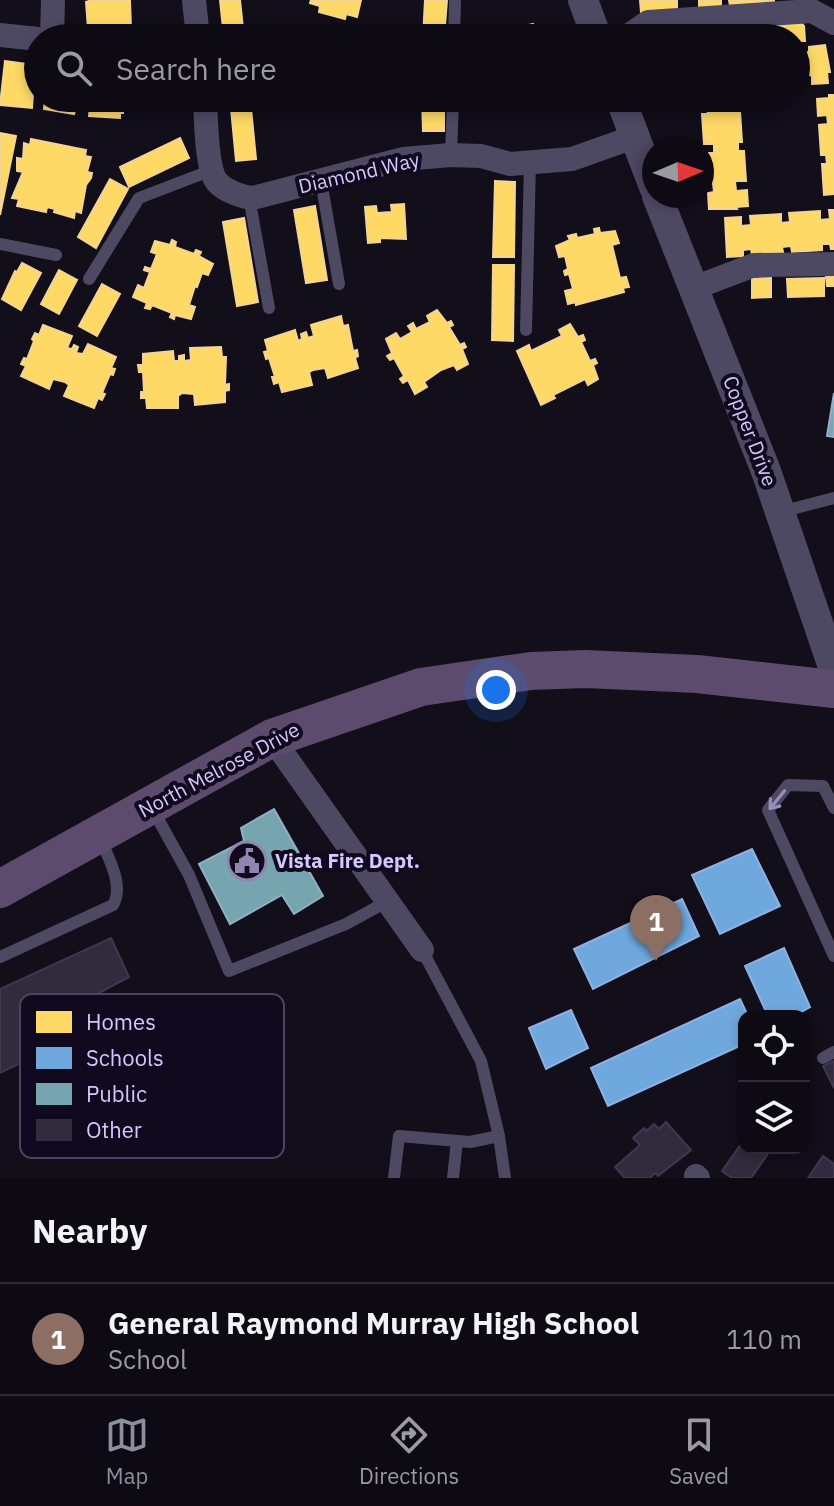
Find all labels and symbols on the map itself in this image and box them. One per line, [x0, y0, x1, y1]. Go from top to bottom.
north arrow [642, 136, 714, 208]
street label: Diamond Way [296, 145, 422, 200]
street label: Copper Drive [717, 372, 784, 490]
your location [476, 670, 516, 710]
street label: North Melrose Drive [133, 716, 304, 823]
one-way arrow [768, 789, 785, 810]
public building icon: Vista Fire Dept. [226, 840, 268, 882]
place label: Vista Fire Dept. [275, 847, 420, 874]
pin: 1 [630, 895, 682, 961]
legend [20, 994, 284, 1158]
text: Homes [86, 1007, 156, 1036]
text: Schools [86, 1043, 164, 1072]
text: Public [86, 1079, 147, 1108]
text: Other [86, 1115, 142, 1144]

